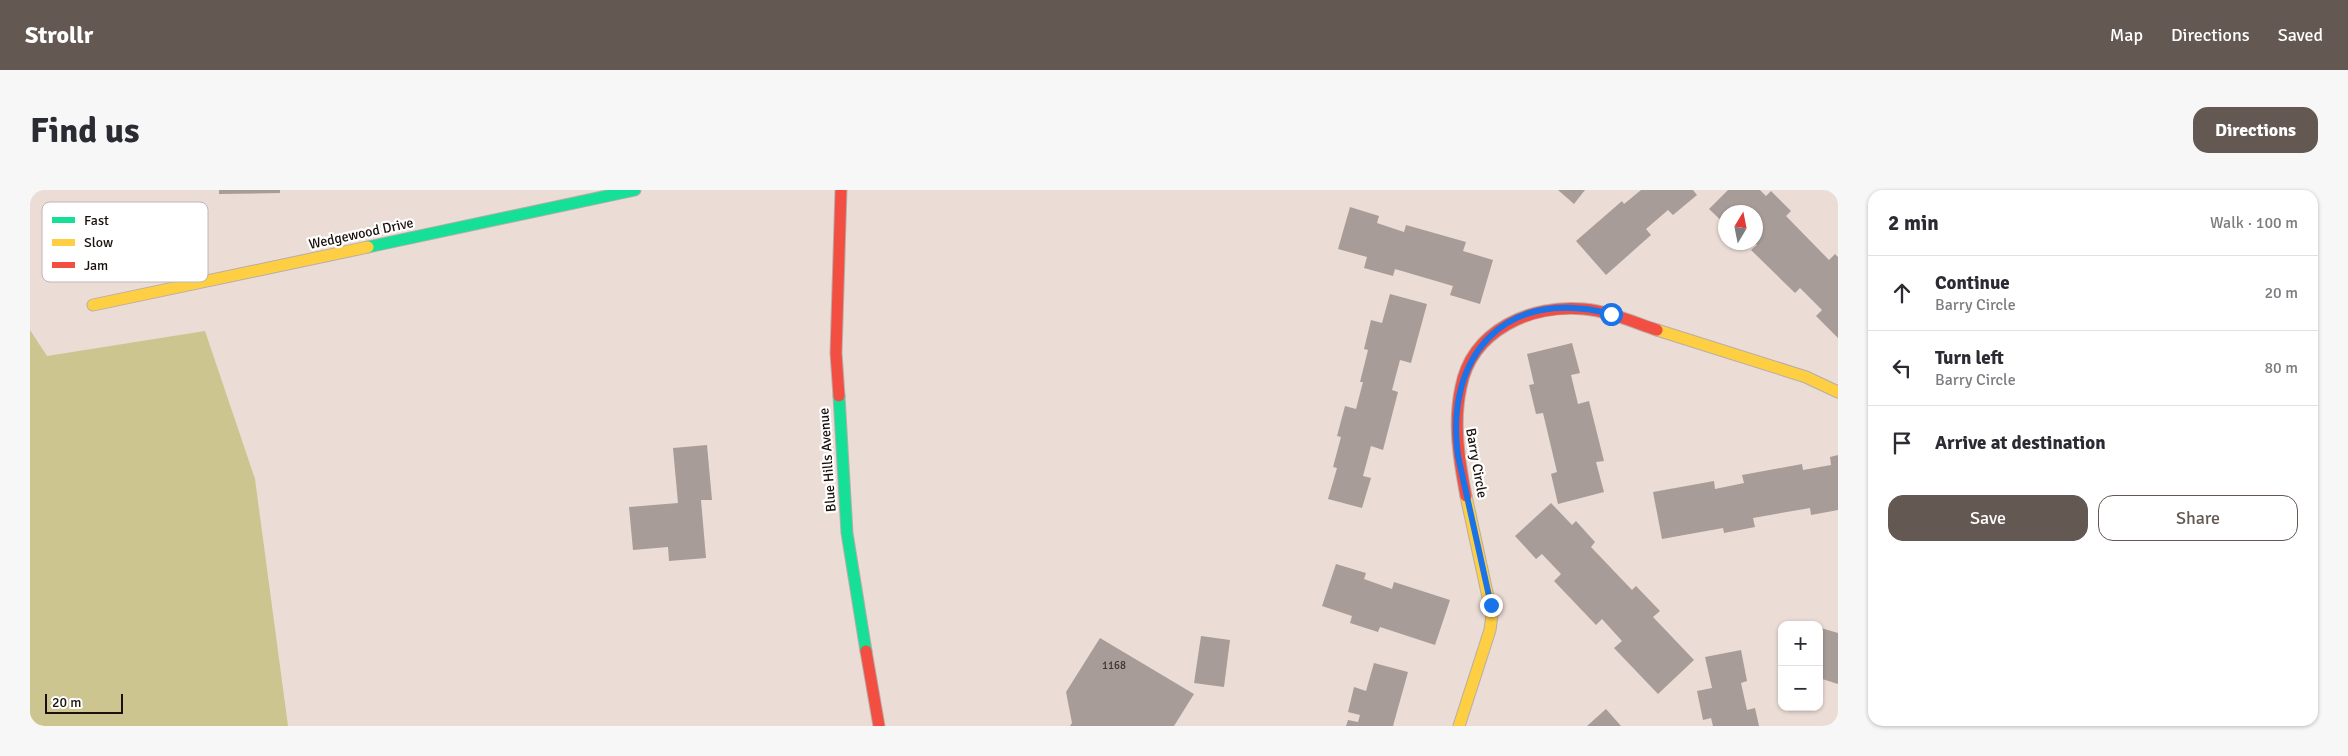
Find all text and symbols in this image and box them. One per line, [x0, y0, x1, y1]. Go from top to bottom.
text: Strollr [25, 20, 93, 50]
text: Map [2110, 24, 2143, 46]
text: Directions [2171, 24, 2250, 46]
text: Saved [2278, 24, 2323, 46]
button: Directions [2193, 107, 2318, 153]
text: Find us [30, 109, 140, 152]
legend [42, 202, 208, 282]
north arrow [1718, 205, 1763, 250]
text: 2 min [1888, 210, 1939, 236]
text: Fast [84, 212, 109, 229]
text: Walk · 100 m [2210, 213, 2298, 233]
street label: Wedgewood Drive [307, 214, 415, 253]
text: Slow [84, 234, 113, 251]
text: Jam [84, 257, 108, 274]
text: Continue [1935, 271, 2010, 295]
icon: ahead [1888, 279, 1916, 307]
text: 20 m [2264, 283, 2298, 303]
text: Barry Circle [1935, 295, 2016, 315]
route start [1600, 303, 1623, 326]
text: Turn left [1935, 346, 2004, 370]
icon: left [1888, 354, 1916, 382]
text: 80 m [2264, 358, 2298, 378]
text: Barry Circle [1935, 370, 2016, 390]
street label: Blue Hills Avenue [815, 407, 840, 513]
street label: Barry Circle [1462, 427, 1491, 499]
icon: arrive [1888, 429, 1916, 457]
text: Arrive at destination [1935, 431, 2106, 455]
button: Save [1888, 495, 2088, 541]
button: Share [2098, 495, 2298, 541]
route end [1480, 594, 1503, 617]
map controls [1778, 621, 1823, 711]
button: + [1778, 621, 1823, 666]
house number: 1168 [1102, 659, 1126, 672]
button: − [1778, 666, 1823, 711]
scale bar [45, 691, 122, 714]
text: 20 m [52, 694, 81, 711]

